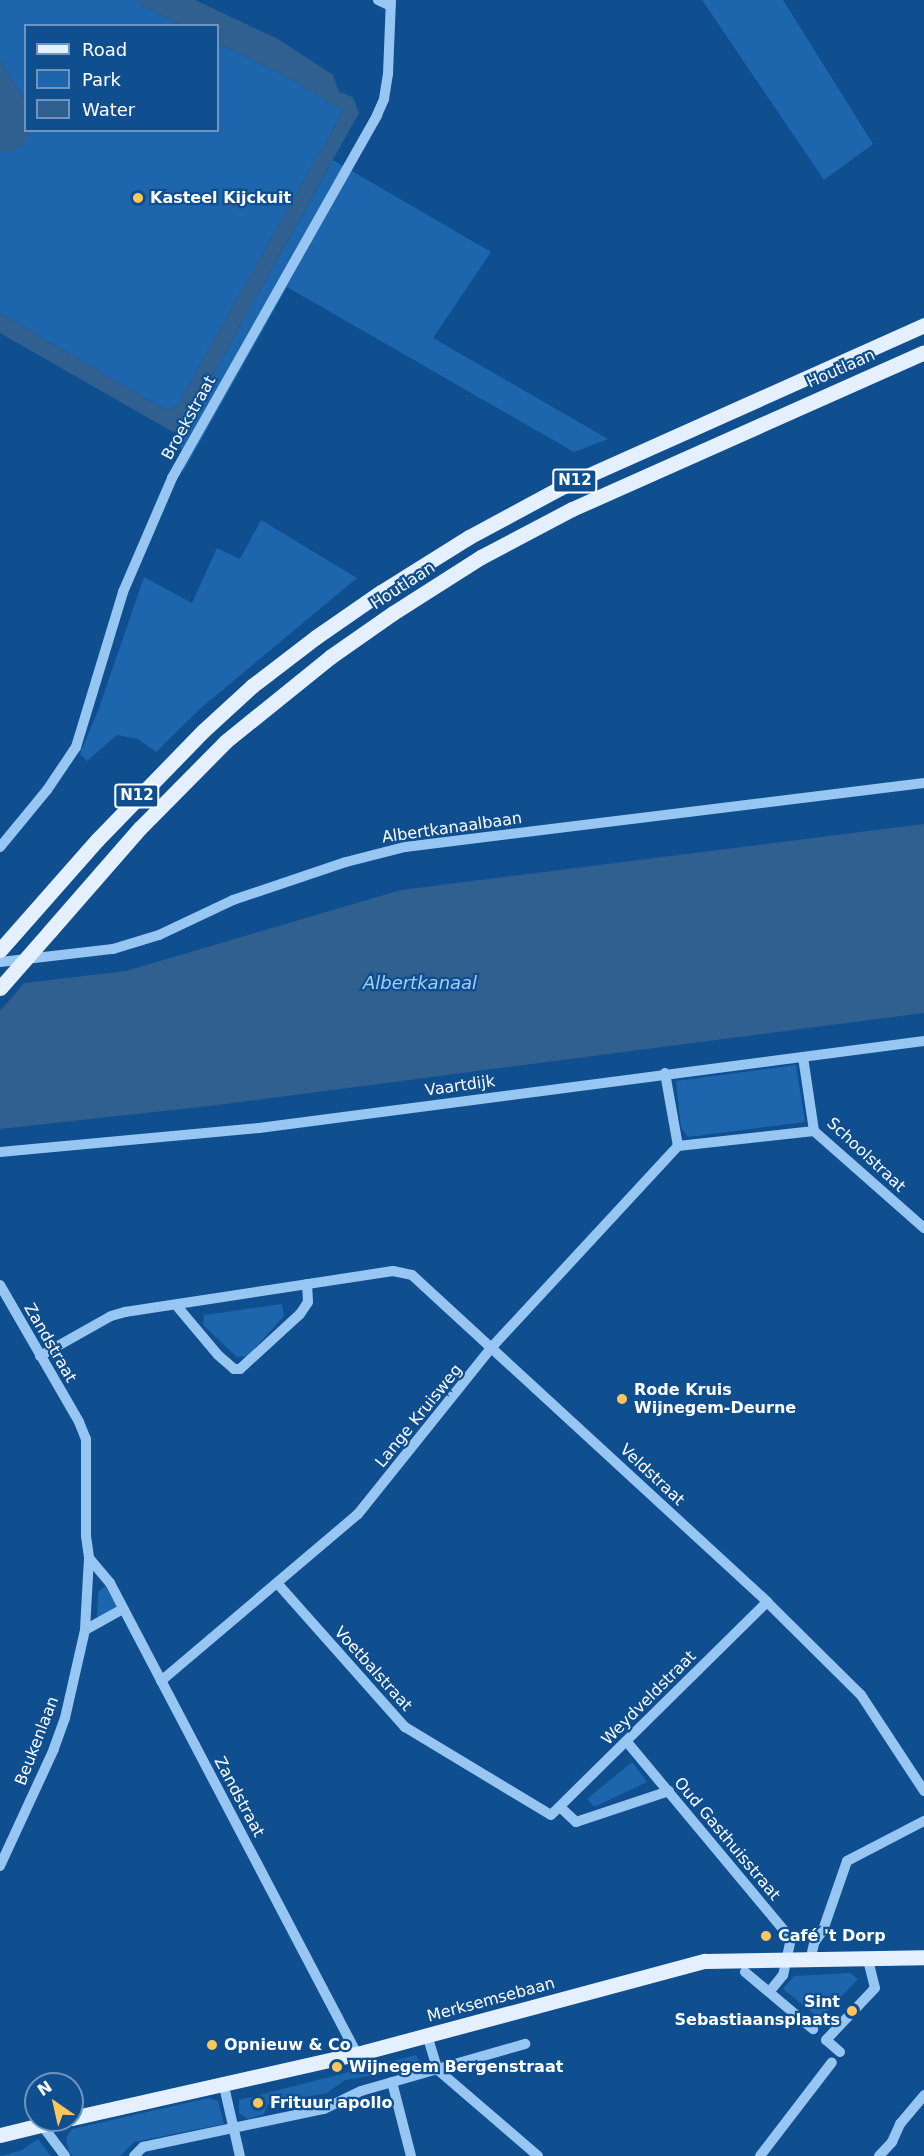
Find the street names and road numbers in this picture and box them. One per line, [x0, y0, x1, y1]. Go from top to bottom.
street label: Houtlaan [804, 346, 878, 392]
street label: Broekstraat [158, 373, 220, 463]
road number: N12 [551, 469, 599, 493]
street label: Houtlaan [367, 558, 439, 614]
road number: N12 [113, 784, 161, 808]
street label: Albertkanaalbaan [381, 809, 523, 847]
street label: Vaartdijk [424, 1072, 496, 1100]
street label: Schoolstraat [823, 1114, 909, 1196]
street label: Zandstraat [20, 1300, 80, 1386]
street label: Lange Kruisweg [372, 1361, 466, 1471]
street label: Veldstraat [616, 1440, 688, 1510]
street label: Voetbalstraat [330, 1623, 416, 1715]
street label: Weydveldstraat [598, 1647, 700, 1749]
street label: Beukenlaan [11, 1694, 63, 1788]
street label: Zandstraat [210, 1754, 268, 1840]
street label: Oud Gasthuisstraat [670, 1773, 784, 1905]
street label: Merksemsebaan [425, 1974, 557, 2026]

